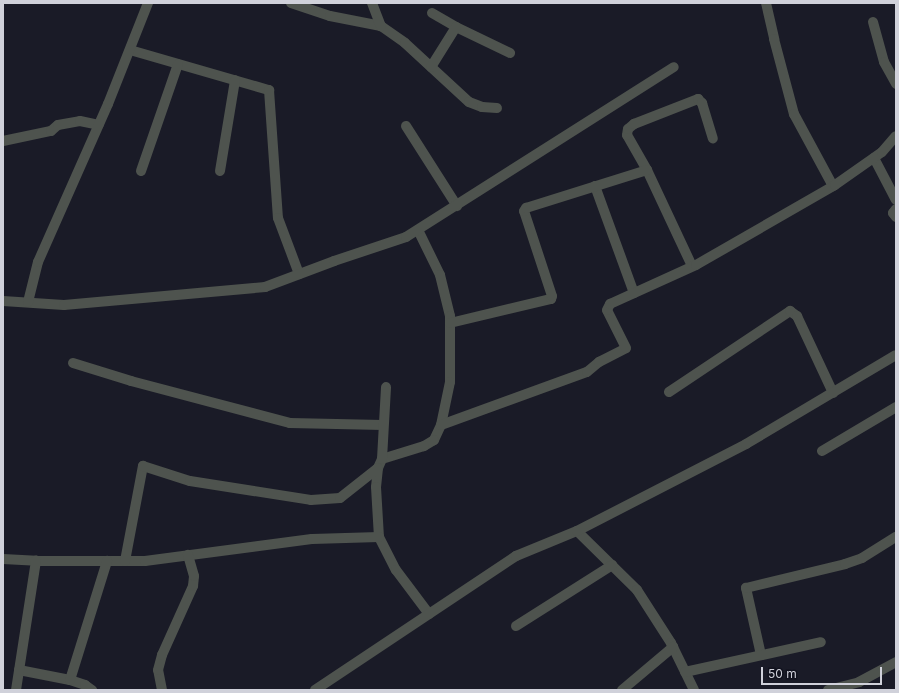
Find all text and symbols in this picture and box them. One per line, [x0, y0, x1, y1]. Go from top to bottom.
scale bar [763, 659, 884, 685]
text: 50 m [768, 666, 797, 681]

